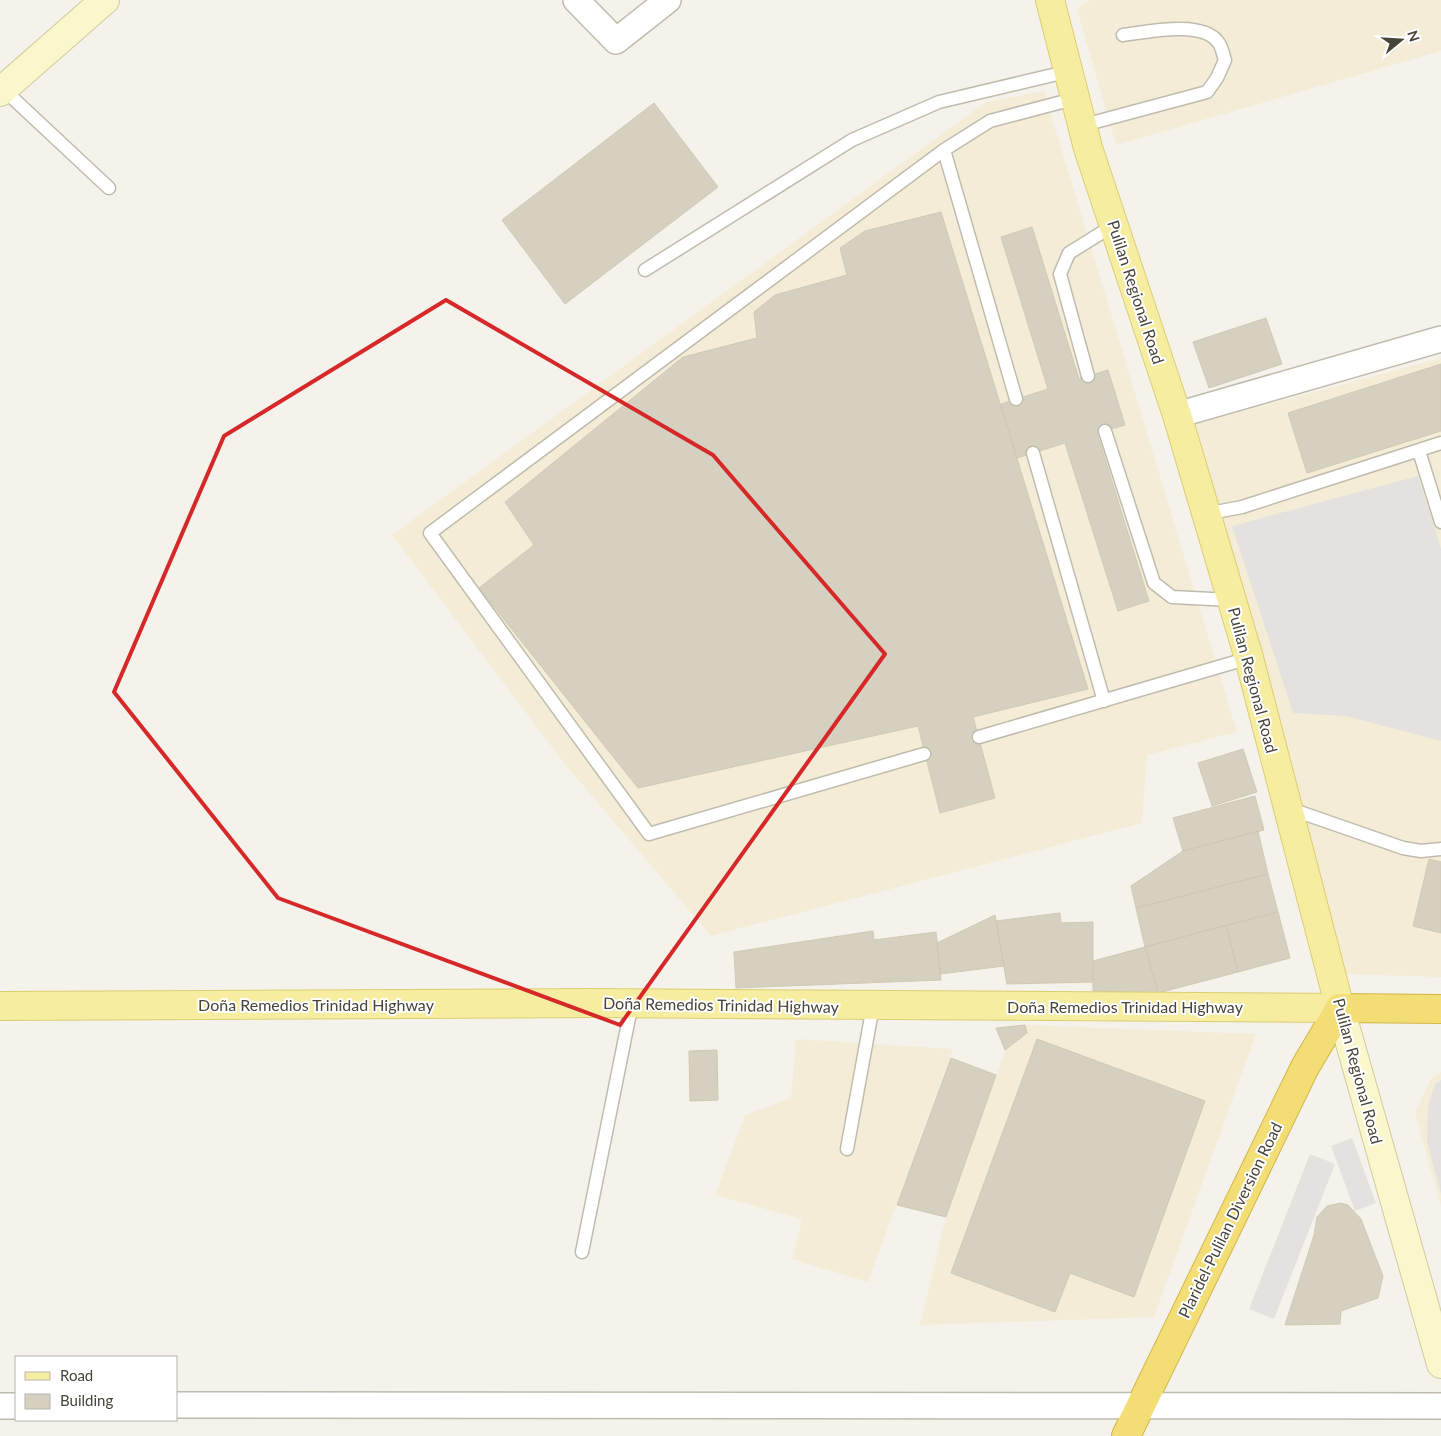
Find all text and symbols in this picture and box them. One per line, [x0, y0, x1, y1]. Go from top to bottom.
north arrow [1376, 15, 1426, 65]
text: N [1404, 28, 1424, 44]
street label: Pulilan Regional Road [1104, 217, 1169, 366]
street label: Pulilan Regional Road [1225, 605, 1282, 755]
street label: Doña Remedios Trinidad Highway [603, 993, 840, 1016]
street label: Doña Remedios Trinidad Highway [198, 995, 435, 1014]
street label: Pulilan Regional Road [1330, 996, 1387, 1146]
street label: Doña Remedios Trinidad Highway [1007, 997, 1244, 1016]
street label: Plaridel-Pulilan Diversion Road [1174, 1119, 1285, 1321]
legend [15, 1356, 178, 1421]
text: Road [60, 1366, 93, 1384]
text: Building [60, 1391, 113, 1409]

